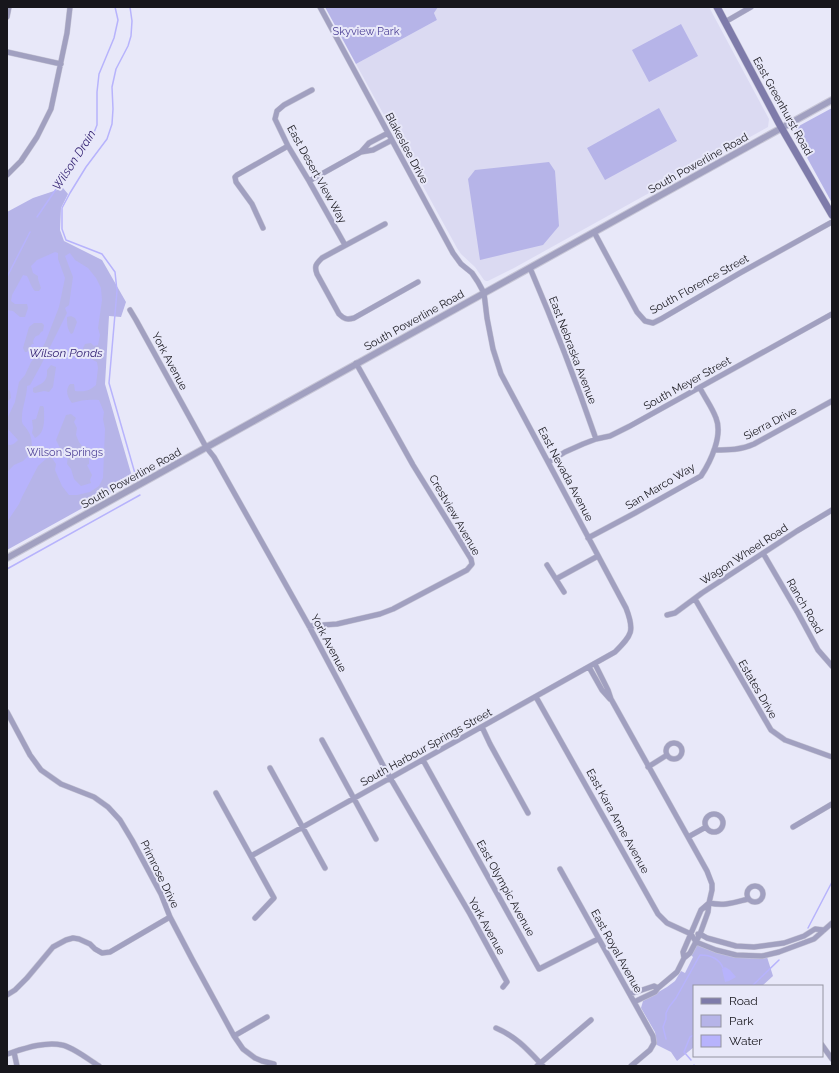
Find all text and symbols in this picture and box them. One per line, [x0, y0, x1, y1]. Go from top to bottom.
park label: Skyview Park [333, 25, 400, 38]
street label: East Greenhurst Road [750, 55, 815, 158]
street label: Blakeslee Drive [382, 110, 431, 186]
street label: East Desert View Way [284, 123, 349, 226]
water label: Wilson Drain [49, 127, 99, 193]
street label: South Powerline Road [646, 130, 751, 196]
street label: South Florence Street [648, 252, 751, 317]
street label: South Powerline Road [362, 287, 467, 353]
street label: East Nebraska Avenue [546, 295, 599, 406]
street label: York Avenue [149, 330, 190, 393]
water label: Wilson Ponds [29, 346, 103, 360]
street label: South Meyer Street [641, 354, 733, 413]
street label: Sierra Drive [741, 404, 799, 443]
street label: East Nevada Avenue [535, 425, 596, 524]
street label: South Powerline Road [79, 445, 184, 511]
park label: Wilson Springs [27, 446, 103, 459]
street label: San Marco Way [623, 461, 697, 512]
street label: Crestview Avenue [426, 473, 483, 558]
street label: Wagon Wheel Road [698, 521, 791, 588]
street label: Ranch Road [784, 577, 826, 636]
street label: York Avenue [308, 612, 349, 675]
street label: Estates Drive [735, 657, 780, 722]
street label: South Harbour Springs Street [358, 706, 495, 789]
street label: East Kara Anne Avenue [583, 767, 652, 876]
street label: Primrose Drive [137, 838, 182, 911]
street label: East Olympic Avenue [474, 838, 538, 939]
street label: York Avenue [465, 895, 508, 958]
street label: East Royal Avenue [588, 907, 645, 996]
legend [693, 985, 823, 1057]
text: Road [729, 994, 758, 1008]
text: Park [729, 1014, 754, 1028]
text: Water [729, 1034, 763, 1048]

